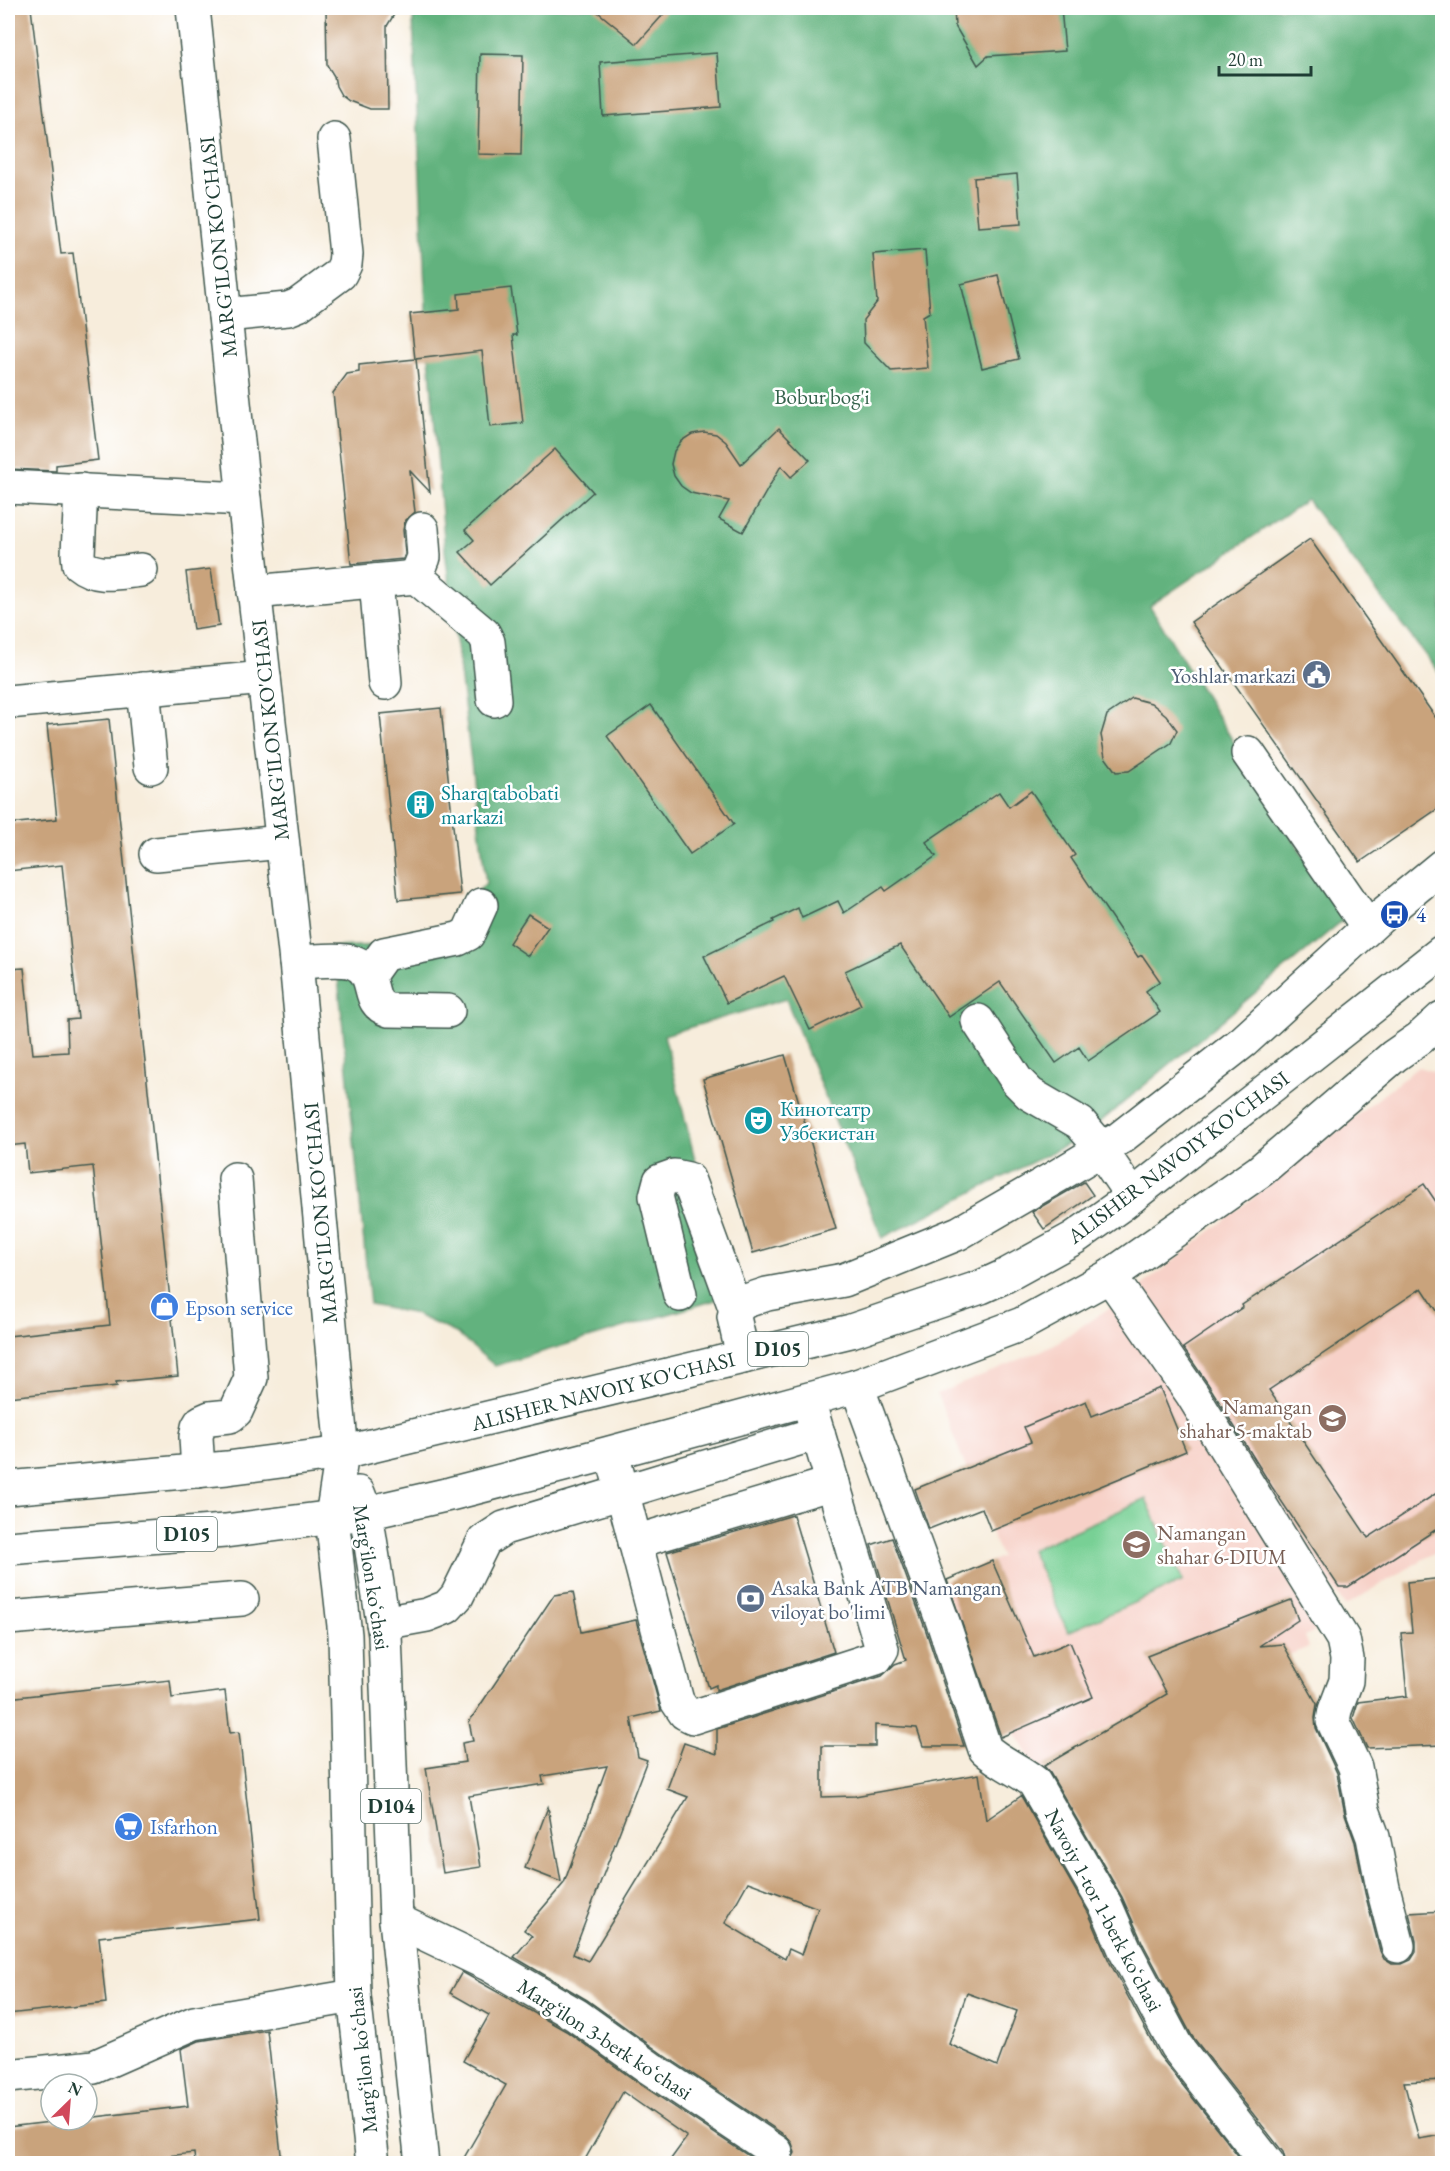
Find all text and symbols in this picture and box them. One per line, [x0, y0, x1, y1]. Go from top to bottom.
scale bar [1219, 39, 1310, 77]
text: 20 m [1228, 48, 1263, 71]
street label: MARG'ILON KO'CHASI [193, 135, 243, 359]
park label: Bobur bog'i [774, 383, 870, 410]
street label: MARG'ILON KO'CHASI [245, 618, 295, 842]
public building icon: Yoshlar markazi [1301, 659, 1333, 691]
place label: Yoshlar markazi [1171, 662, 1296, 689]
place label: Sharq tabobati markazi [441, 779, 559, 830]
building icon: Sharq tabobati markazi [404, 788, 436, 820]
bus stop icon: 4 [1379, 898, 1411, 930]
place label: 4 [1416, 901, 1427, 928]
street label: ALISHER NAVOIY KO'CHASI [1061, 1065, 1294, 1250]
place label: Кинотеатр Узбекистан [779, 1095, 875, 1146]
street label: MARG'ILON KO'CHASI [297, 1101, 343, 1325]
theatre icon: Кинотеатр Узбекистан [743, 1104, 775, 1136]
shop icon: Epson service [148, 1291, 180, 1323]
place label: Epson service [185, 1294, 293, 1321]
road number: D105 [748, 1332, 808, 1366]
street label: ALISHER NAVOIY KO'CHASI [467, 1345, 738, 1437]
place label: Namangan shahar 5-maktab [1179, 1393, 1312, 1444]
school or university icon: Namangan shahar 5-maktab [1317, 1402, 1349, 1434]
street label: Margʻilon koʻchasi [347, 1502, 397, 1652]
road number: D105 [157, 1517, 217, 1551]
place label: Namangan shahar 6-DIUM [1157, 1519, 1287, 1570]
school or university icon: Namangan shahar 6-DIUM [1120, 1528, 1152, 1560]
place label: Asaka Bank ATB Namangan viloyat bo'limi [770, 1574, 1002, 1625]
bank icon: Asaka Bank ATB Namangan viloyat bo'limi [734, 1583, 766, 1615]
road number: D104 [361, 1789, 421, 1823]
street label: Navoiy 1-tor 1-berk koʻchasi [1039, 1804, 1169, 2016]
supermarket icon: Isfarhon [113, 1810, 145, 1842]
place label: Isfarhon [150, 1813, 218, 1840]
street label: Margʻilon 3-berk koʻchasi [512, 1972, 698, 2106]
street label: Margʻilon koʻchasi [341, 1985, 383, 2135]
north arrow [39, 2072, 99, 2132]
text: N [65, 2077, 85, 2101]

